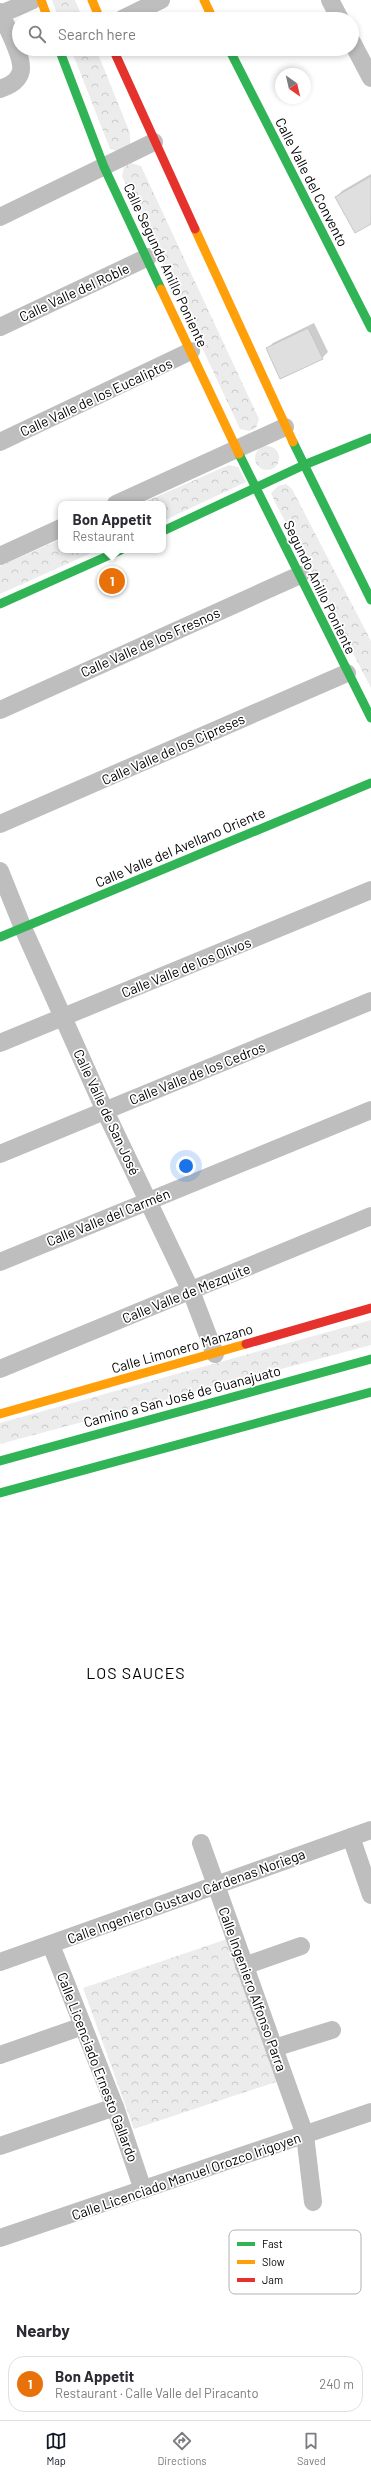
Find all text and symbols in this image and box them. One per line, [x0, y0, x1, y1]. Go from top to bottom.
search box [12, 12, 359, 56]
icon: search [26, 23, 48, 45]
text: Search here [58, 25, 136, 43]
north arrow [275, 68, 311, 104]
street label: Calle Valle del Convento [272, 115, 352, 249]
street label: Calle Segundo Anillo Poniente [120, 180, 212, 350]
street label: Calle Valle del Roble [16, 259, 132, 325]
street label: Calle Valle de los Eucaliptos [17, 354, 175, 440]
popup [58, 501, 166, 553]
text: Bon Appetit [72, 510, 152, 528]
street label: Segundo Anillo Poniente [280, 517, 360, 657]
text: Restaurant [72, 528, 135, 544]
pin: 1 [99, 566, 125, 596]
street label: Calle Valle de los Fresnos [78, 603, 223, 680]
street label: Calle Valle de los Cipreses [99, 710, 247, 788]
street label: Calle Valle del Avellano Oriente [92, 803, 268, 891]
street label: Calle Valle de los Olivos [119, 933, 254, 1001]
street label: Calle Valle de los Cedros [127, 1038, 268, 1108]
street label: Calle Valle de San José [70, 1046, 144, 1178]
your location [176, 1156, 196, 1176]
street label: Calle Valle del Carmén [44, 1184, 172, 1250]
street label: Calle Valle de Mezquite [120, 1260, 252, 1326]
street label: Calle Limonero Manzano [109, 1320, 255, 1376]
street label: Camino a San José de Guanajuato [82, 1361, 282, 1431]
district label: LOS SAUCES [86, 1663, 186, 1682]
street label: Calle Ingeniero Gustavo Cárdenas Noriega [65, 1845, 307, 1947]
street label: Calle Ingeniero Alfonso Parra [215, 1905, 291, 2073]
street label: Calle Licenciado Ernesto Gallardo [54, 1970, 142, 2164]
street label: Calle Licenciado Manuel Orozco Irigoyen [69, 2129, 303, 2223]
legend [229, 2230, 361, 2294]
text: Fast [262, 2237, 283, 2250]
text: Slow [262, 2255, 285, 2268]
text: Jam [262, 2273, 283, 2286]
text: Nearby [16, 2320, 70, 2340]
text: Bon Appetit [55, 2367, 134, 2385]
text: 1 [28, 2376, 32, 2392]
text: 240 m [319, 2376, 354, 2392]
text: Restaurant · Calle Valle del Piracanto [55, 2385, 258, 2401]
tab: Map [45, 2430, 67, 2467]
tab: Directions [157, 2430, 207, 2467]
tab: Saved [297, 2430, 326, 2467]

